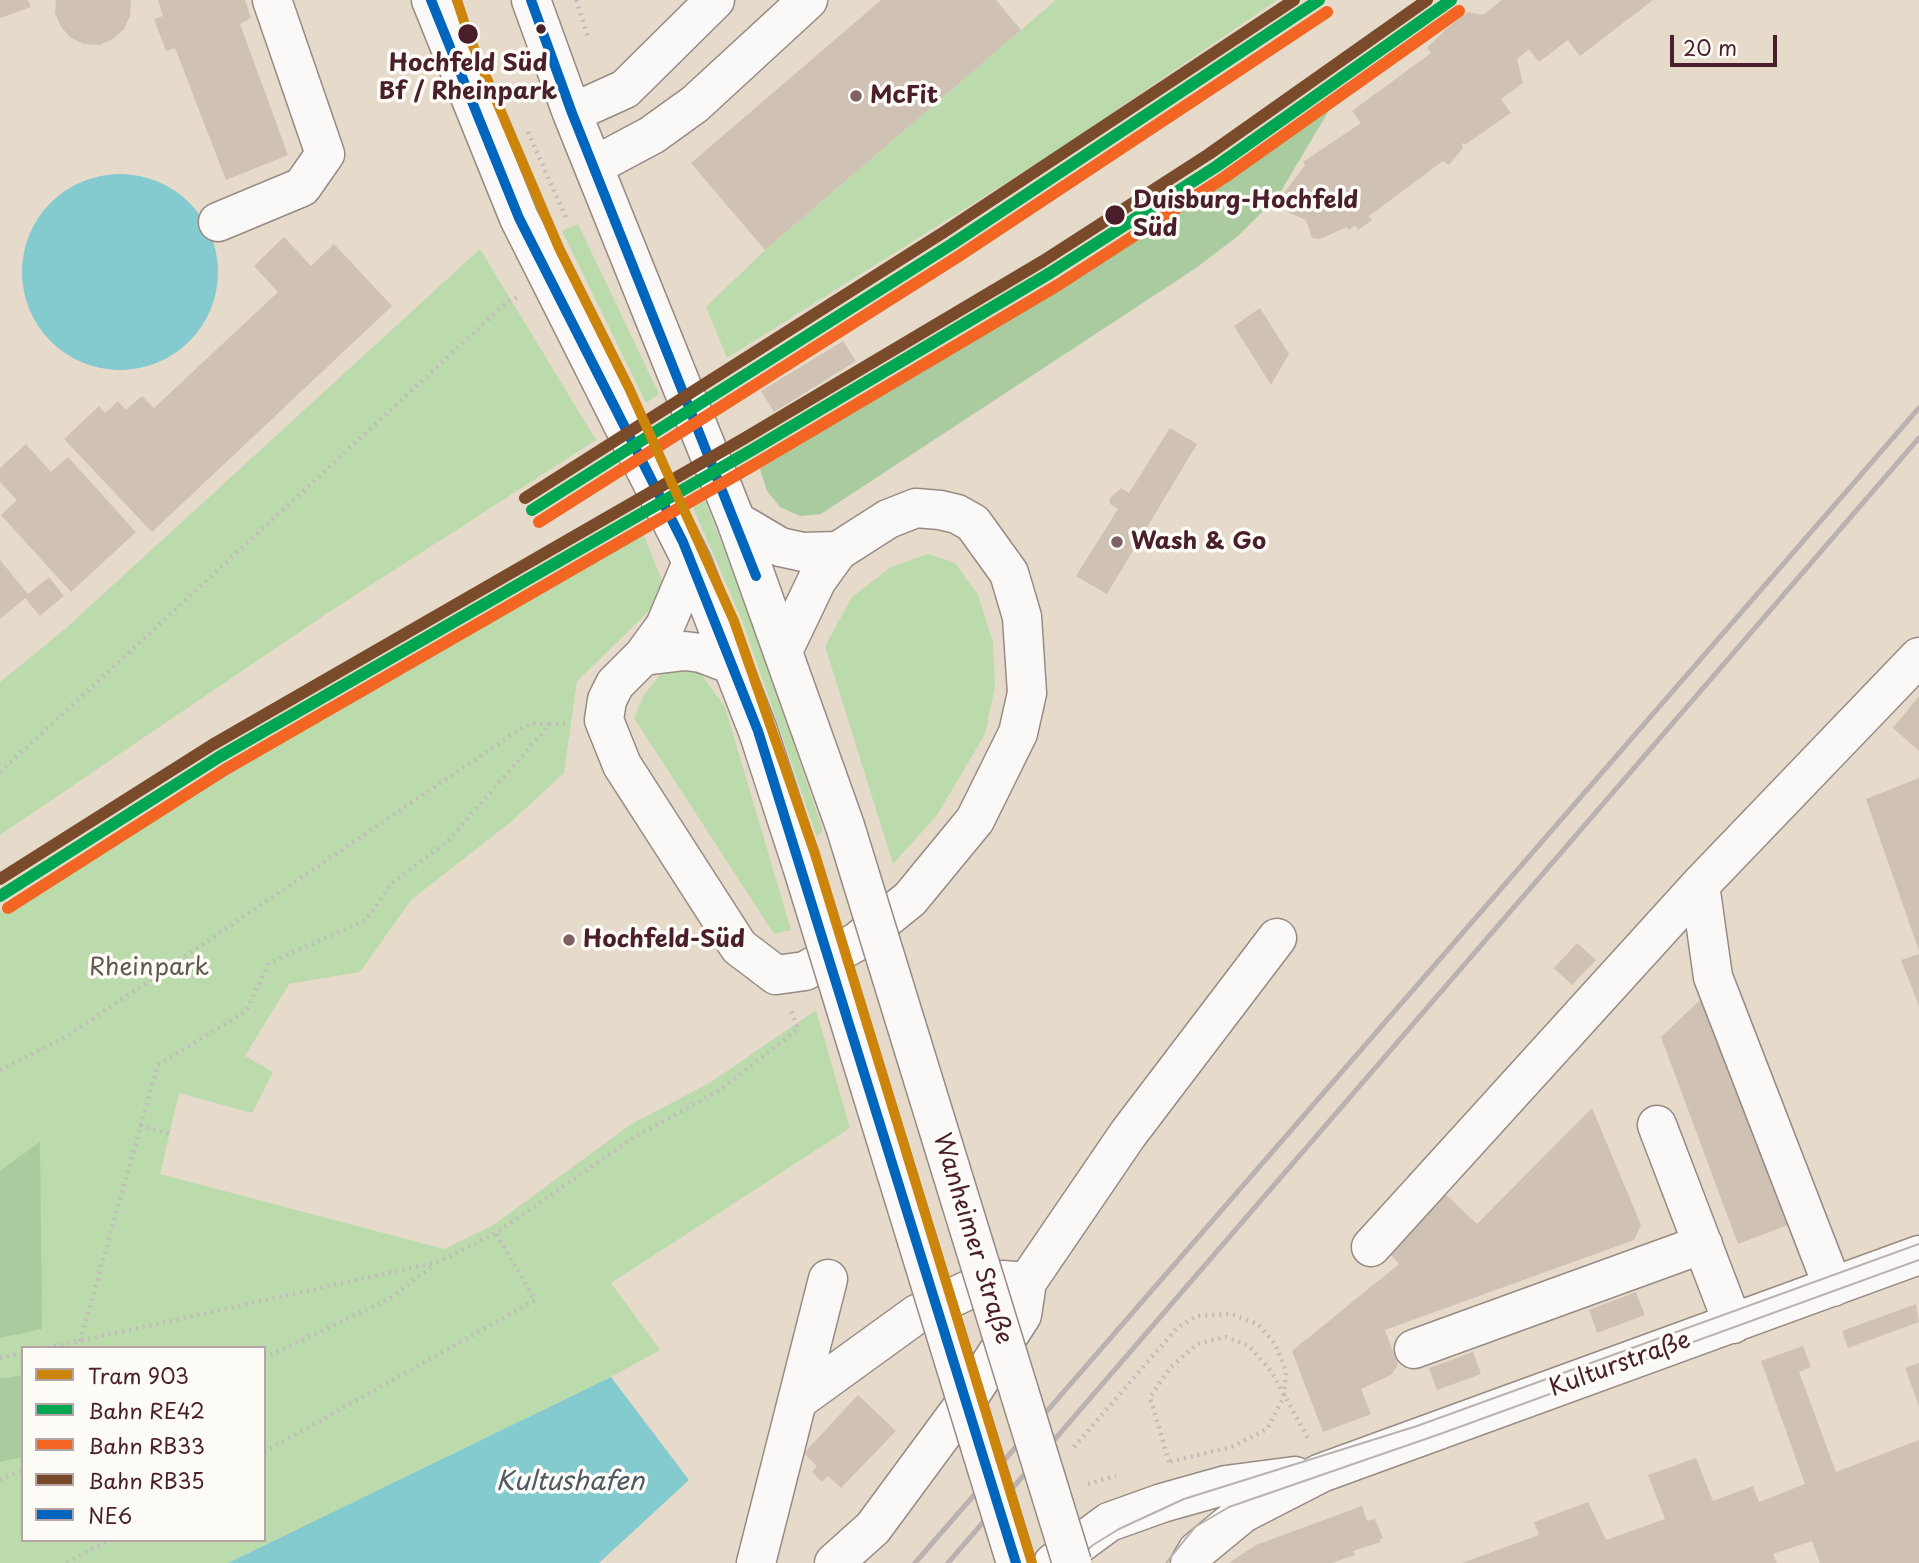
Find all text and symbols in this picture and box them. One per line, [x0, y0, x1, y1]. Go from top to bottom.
scale bar [1674, 21, 1781, 65]
marker: Hochfeld Süd Bf / Rheinpark [456, 22, 480, 46]
unlabelled marker [534, 22, 548, 36]
text: 20 m [1683, 31, 1737, 63]
place label: Hochfeld Süd Bf / Rheinpark [379, 50, 557, 106]
place label: McFit [870, 82, 938, 110]
marker: McFit [848, 88, 864, 104]
place label: Duisburg-Hochfeld Süd [1133, 187, 1358, 243]
marker: Duisburg-Hochfeld Süd [1103, 203, 1127, 227]
place label: Wash & Go [1131, 528, 1266, 556]
marker: Wash & Go [1109, 534, 1125, 550]
place label: Hochfeld-Süd [583, 926, 745, 954]
marker: Hochfeld-Süd [561, 932, 577, 948]
park label: Rheinpark [89, 954, 209, 982]
street label: Wanheimer Straße [926, 1130, 1018, 1348]
street label: Kulturstraße [1545, 1326, 1695, 1404]
legend [21, 1346, 266, 1542]
text: Tram 903 [88, 1359, 189, 1391]
text: Bahn RE42 [88, 1394, 205, 1426]
text: Bahn RB33 [88, 1429, 205, 1461]
text: Bahn RB35 [88, 1464, 204, 1496]
water label: Kultushafen [496, 1467, 644, 1499]
text: NE6 [88, 1499, 132, 1531]

